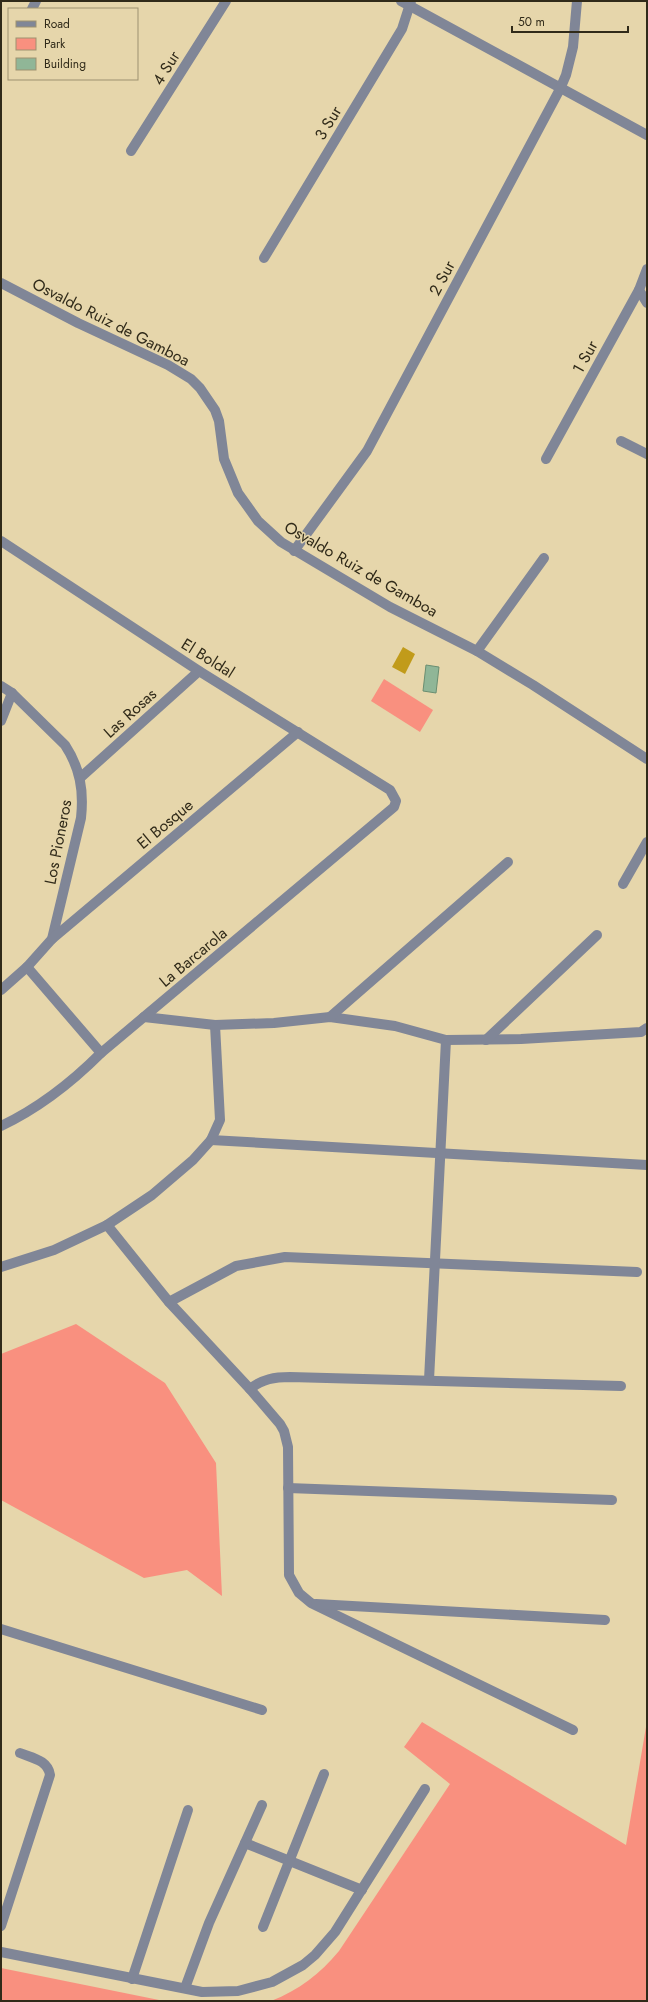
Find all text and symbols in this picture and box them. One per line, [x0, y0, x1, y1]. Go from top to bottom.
legend [8, 8, 138, 80]
scale bar [512, 8, 628, 34]
text: 50 m [518, 13, 545, 31]
text: Road [44, 15, 70, 33]
text: Park [44, 35, 66, 53]
street label: 4 Sur [146, 46, 186, 90]
text: Building [44, 55, 86, 73]
street label: 3 Sur [309, 101, 347, 144]
street label: 2 Sur [423, 256, 461, 300]
street label: Osvaldo Ruiz de Gamboa [28, 272, 194, 372]
street label: 1 Sur [567, 336, 604, 378]
street label: Osvaldo Ruiz de Gamboa [280, 516, 442, 622]
street label: El Boldal [177, 633, 239, 683]
street label: Las Rosas [98, 683, 162, 743]
street label: El Bosque [132, 794, 198, 854]
street label: Los Pioneros [39, 798, 77, 886]
street label: La Barcarola [154, 922, 232, 992]

